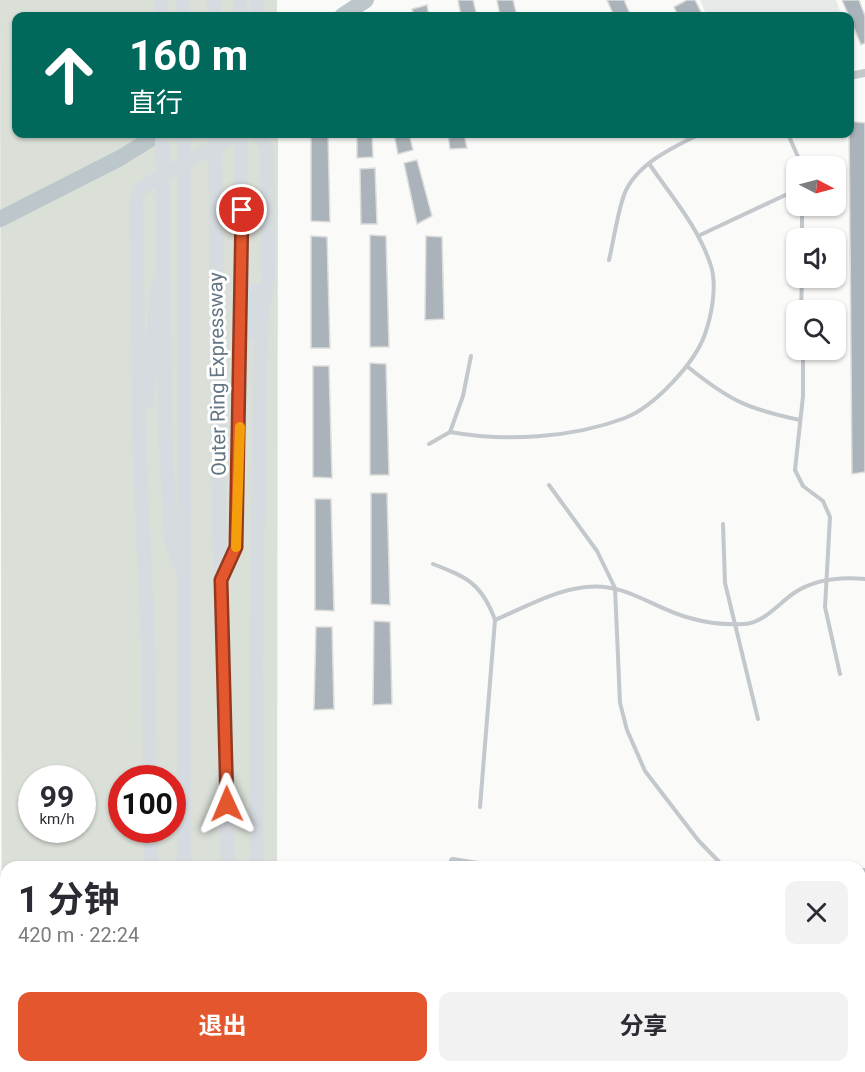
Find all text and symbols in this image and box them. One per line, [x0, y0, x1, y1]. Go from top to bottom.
text: 160 m [129, 31, 248, 80]
icon: ahead [30, 36, 108, 114]
text: 直行 [129, 87, 183, 119]
north arrow [786, 156, 846, 216]
map controls [786, 156, 846, 360]
pin [216, 184, 267, 235]
icon: arrive [225, 193, 258, 226]
button: sound [786, 228, 846, 288]
street label: Outer Ring Expressway [203, 271, 231, 476]
button: search [786, 300, 846, 360]
speed limit sign: 100 [108, 765, 186, 843]
position arrow [195, 772, 259, 836]
text: 99 [40, 779, 74, 814]
text: km/h [39, 810, 75, 828]
text: 1 分钟 [18, 879, 120, 921]
button: close [785, 881, 848, 944]
text: 420 m · 22:24 [18, 923, 139, 947]
button: 退出 [18, 992, 427, 1061]
button: 分享 [439, 992, 848, 1061]

